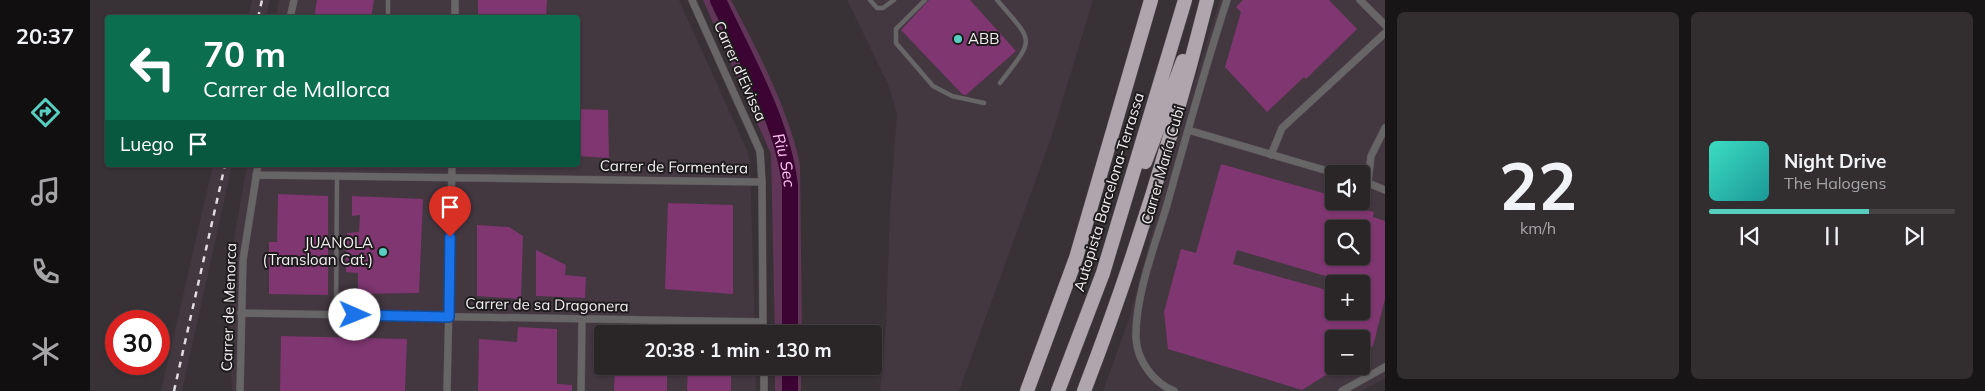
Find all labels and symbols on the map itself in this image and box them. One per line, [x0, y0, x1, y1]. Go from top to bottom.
street label: Carrer d'Eivissa [710, 18, 771, 124]
place label: ABB [968, 29, 999, 48]
marker: ABB [952, 33, 964, 45]
street label: Autopista Barcelona-Terrassa [1069, 90, 1148, 294]
street label: Carrer María Cubi [1137, 103, 1189, 226]
water label: Riu Sec [769, 131, 800, 188]
street label: Carrer de Formentera [600, 156, 748, 177]
pin [429, 186, 471, 237]
place label: JUANOLA (Transloan Cat.) [263, 233, 373, 269]
street label: Carrer de Menorca [217, 242, 240, 372]
marker: JUANOLA (Transloan Cat.) [377, 246, 389, 258]
position arrow [328, 288, 380, 340]
street label: Carrer de sa Dragonera [465, 294, 629, 315]
speed limit sign: 30 [105, 310, 170, 375]

